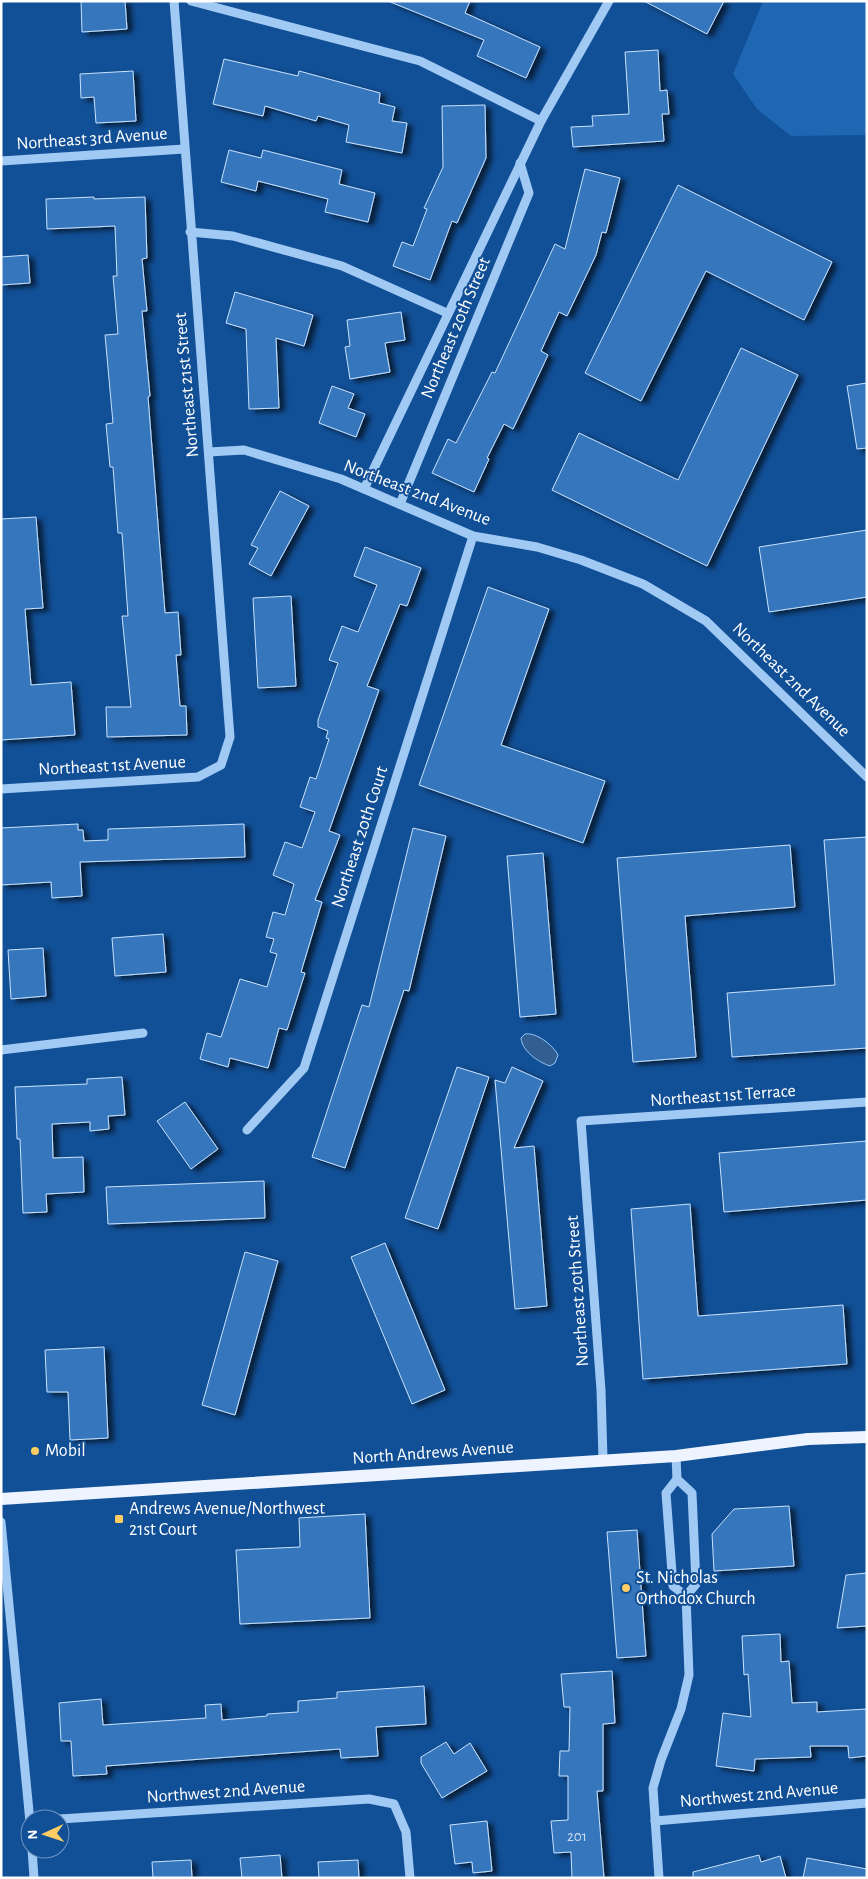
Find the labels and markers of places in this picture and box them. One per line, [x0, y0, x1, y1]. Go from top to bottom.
place label: Mobil [45, 1442, 86, 1460]
marker: Mobil [29, 1445, 41, 1457]
place label: Andrews Avenue/Northwest 21st Court [129, 1500, 325, 1539]
marker: Andrews Avenue/Northwest 21st Court [113, 1513, 125, 1525]
place label: St. Nicholas Orthodox Church [636, 1569, 756, 1608]
marker: St. Nicholas Orthodox Church [620, 1582, 632, 1594]

